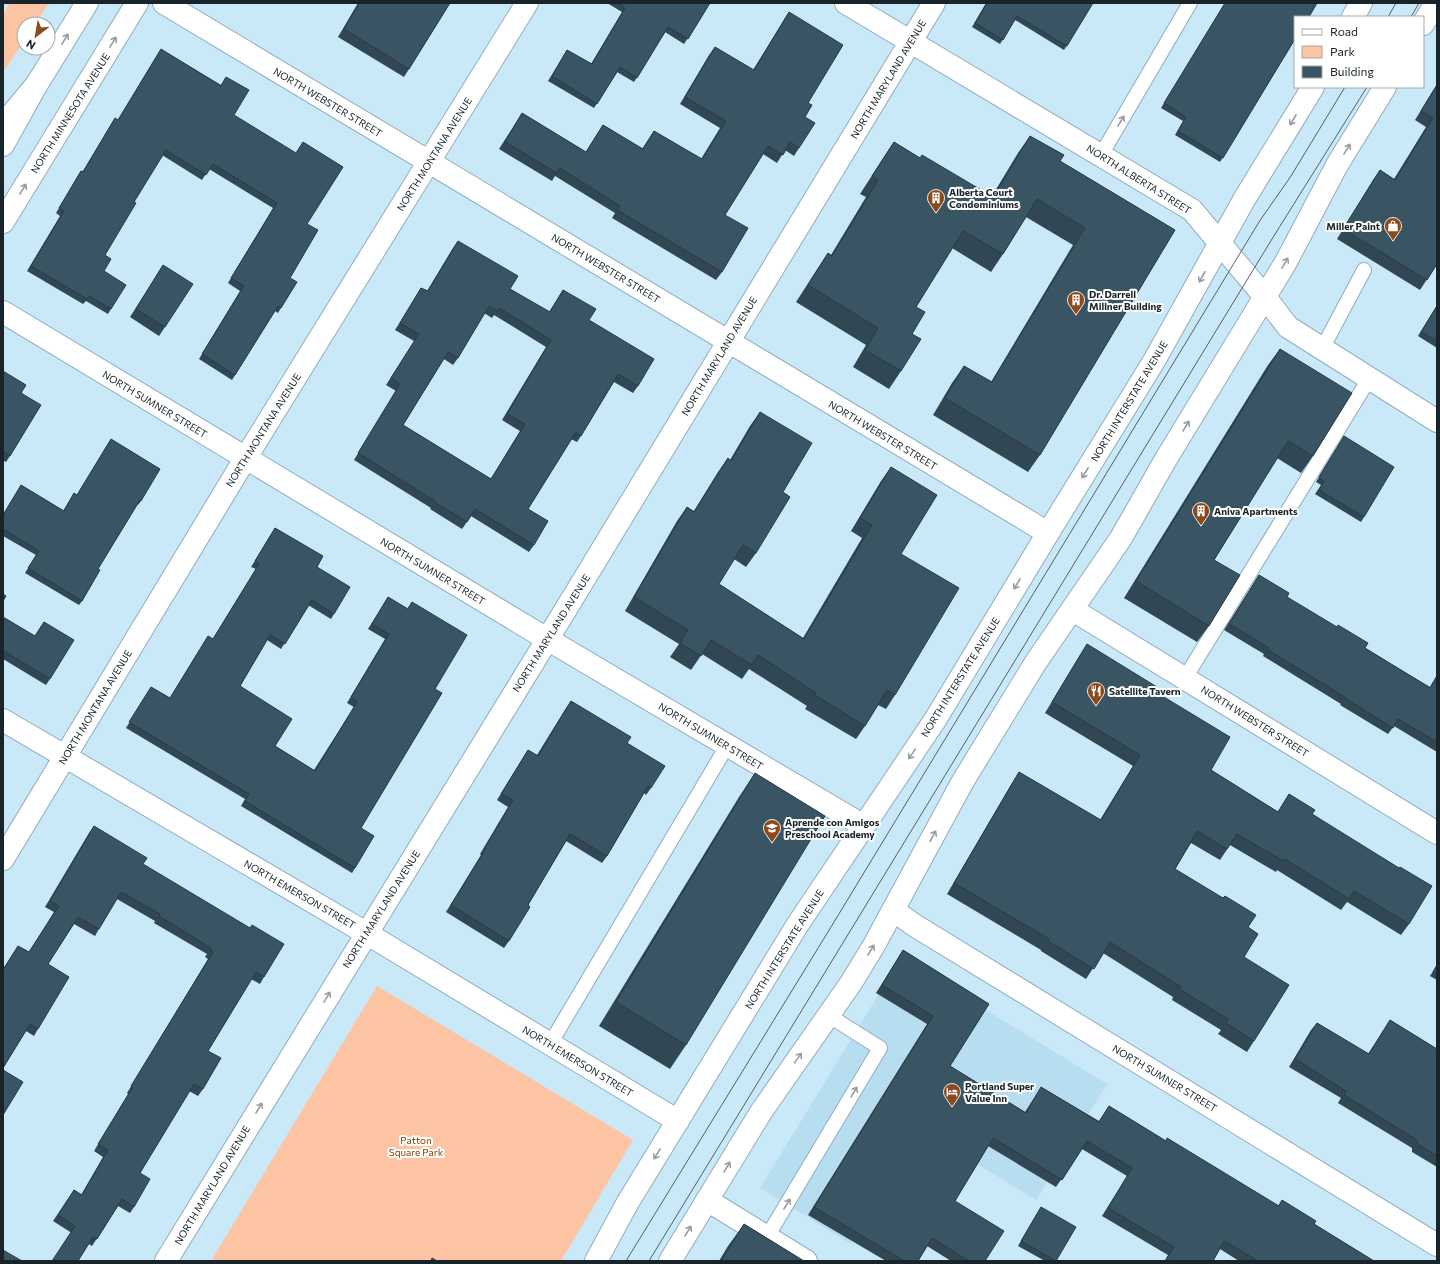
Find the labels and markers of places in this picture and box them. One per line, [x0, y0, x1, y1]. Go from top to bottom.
place label: Alberta Court Condominiums [949, 186, 1019, 210]
building icon: Alberta Court Condominiums [926, 188, 946, 213]
shop icon: Miller Paint [1383, 216, 1403, 241]
place label: Miller Paint [1326, 220, 1380, 232]
place label: Dr. Darrell Millner Building [1089, 288, 1162, 312]
building icon: Dr. Darrell Millner Building [1066, 290, 1086, 315]
building icon: Aniva Apartments [1191, 501, 1211, 526]
place label: Aniva Apartments [1214, 505, 1298, 517]
restaurant icon: Satellite Tavern [1086, 681, 1106, 706]
place label: Satellite Tavern [1109, 685, 1181, 697]
place label: Aprende con Amigos Preschool Academy [785, 816, 880, 840]
school or university icon: Aprende con Amigos Preschool Academy [762, 818, 782, 843]
place label: Portland Super Value Inn [965, 1080, 1034, 1104]
hotel icon: Portland Super Value Inn [942, 1082, 962, 1107]

